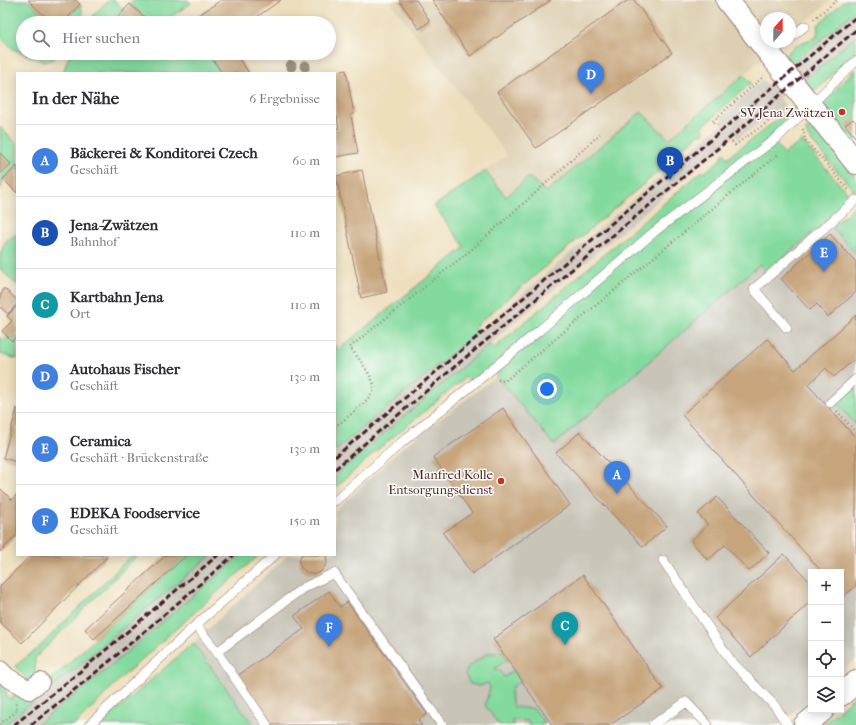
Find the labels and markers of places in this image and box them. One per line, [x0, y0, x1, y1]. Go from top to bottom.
pin: D [578, 61, 604, 94]
place label: SV Jena Zwätzen [740, 105, 834, 120]
marker: SV Jena Zwätzen [837, 107, 847, 117]
pin: B [657, 147, 683, 180]
pin: E [811, 239, 837, 272]
pin: A [604, 461, 630, 494]
place label: Manfred Kolle Entsorgungsdienst [388, 467, 494, 497]
marker: Manfred Kolle Entsorgungsdienst [496, 476, 506, 486]
pin: C [552, 612, 578, 645]
pin: F [316, 614, 342, 647]

